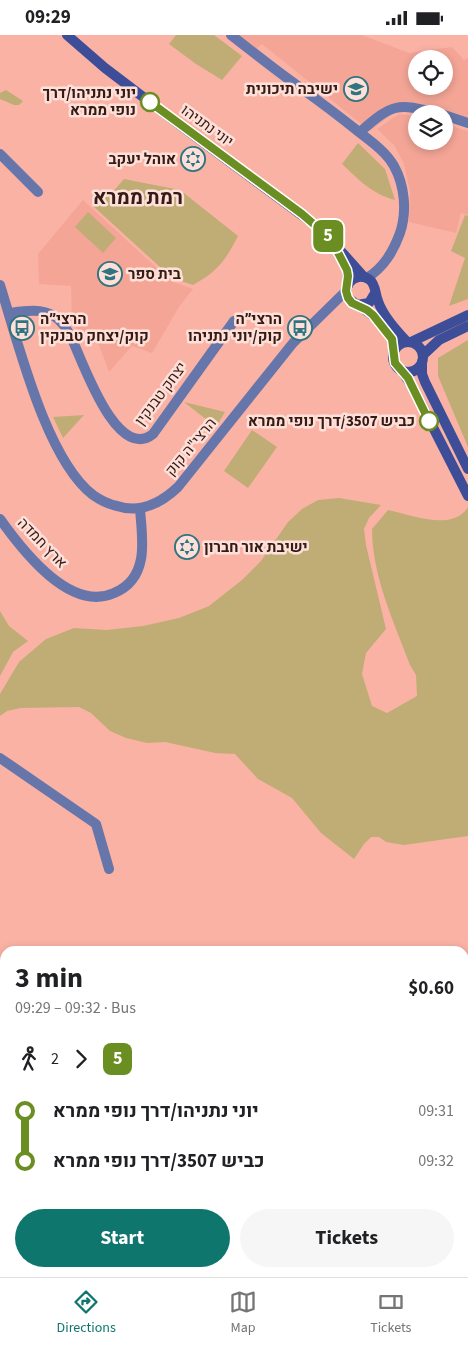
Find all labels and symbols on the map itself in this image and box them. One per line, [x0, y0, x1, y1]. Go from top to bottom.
school or university icon: ישיבה תיכונית [343, 76, 369, 102]
place label: ישיבה תיכונית [246, 79, 338, 100]
place label: יוני נתניהו/דרך נופי ממרא [43, 83, 136, 121]
marker: יוני נתניהו/דרך נופי ממרא [140, 92, 160, 112]
street label: יוני נתניהו [177, 100, 237, 152]
synagogue icon: אוהל יעקב [180, 146, 206, 172]
place label: אוהל יעקב [108, 149, 176, 170]
district label: רמת ממרא [93, 184, 183, 212]
line badge: 5 [312, 220, 344, 252]
school or university icon: בית ספר [97, 261, 123, 287]
place label: בית ספר [128, 264, 181, 285]
place label: הרצי״ה קוק/יצחק טבנקין [40, 309, 149, 347]
place label: הרצי״ה קוק/יוני נתניהו [188, 309, 282, 347]
bus stop icon: הרצי״ה קוק/יצחק טבנקין [9, 315, 35, 341]
bus stop icon: הרצי״ה קוק/יוני נתניהו [287, 315, 313, 341]
street label: יצחק טבנקין [130, 358, 192, 430]
place label: כביש 3507/דרך נופי ממרא [248, 411, 415, 432]
marker: כביש 3507/דרך נופי ממרא [419, 411, 439, 431]
street label: הרצי"ה קוק [160, 413, 222, 481]
street label: ארץ חמדה [12, 513, 72, 573]
synagogue icon: ישיבת אור חברון [174, 534, 200, 560]
place label: ישיבת אור חברון [204, 537, 308, 558]

